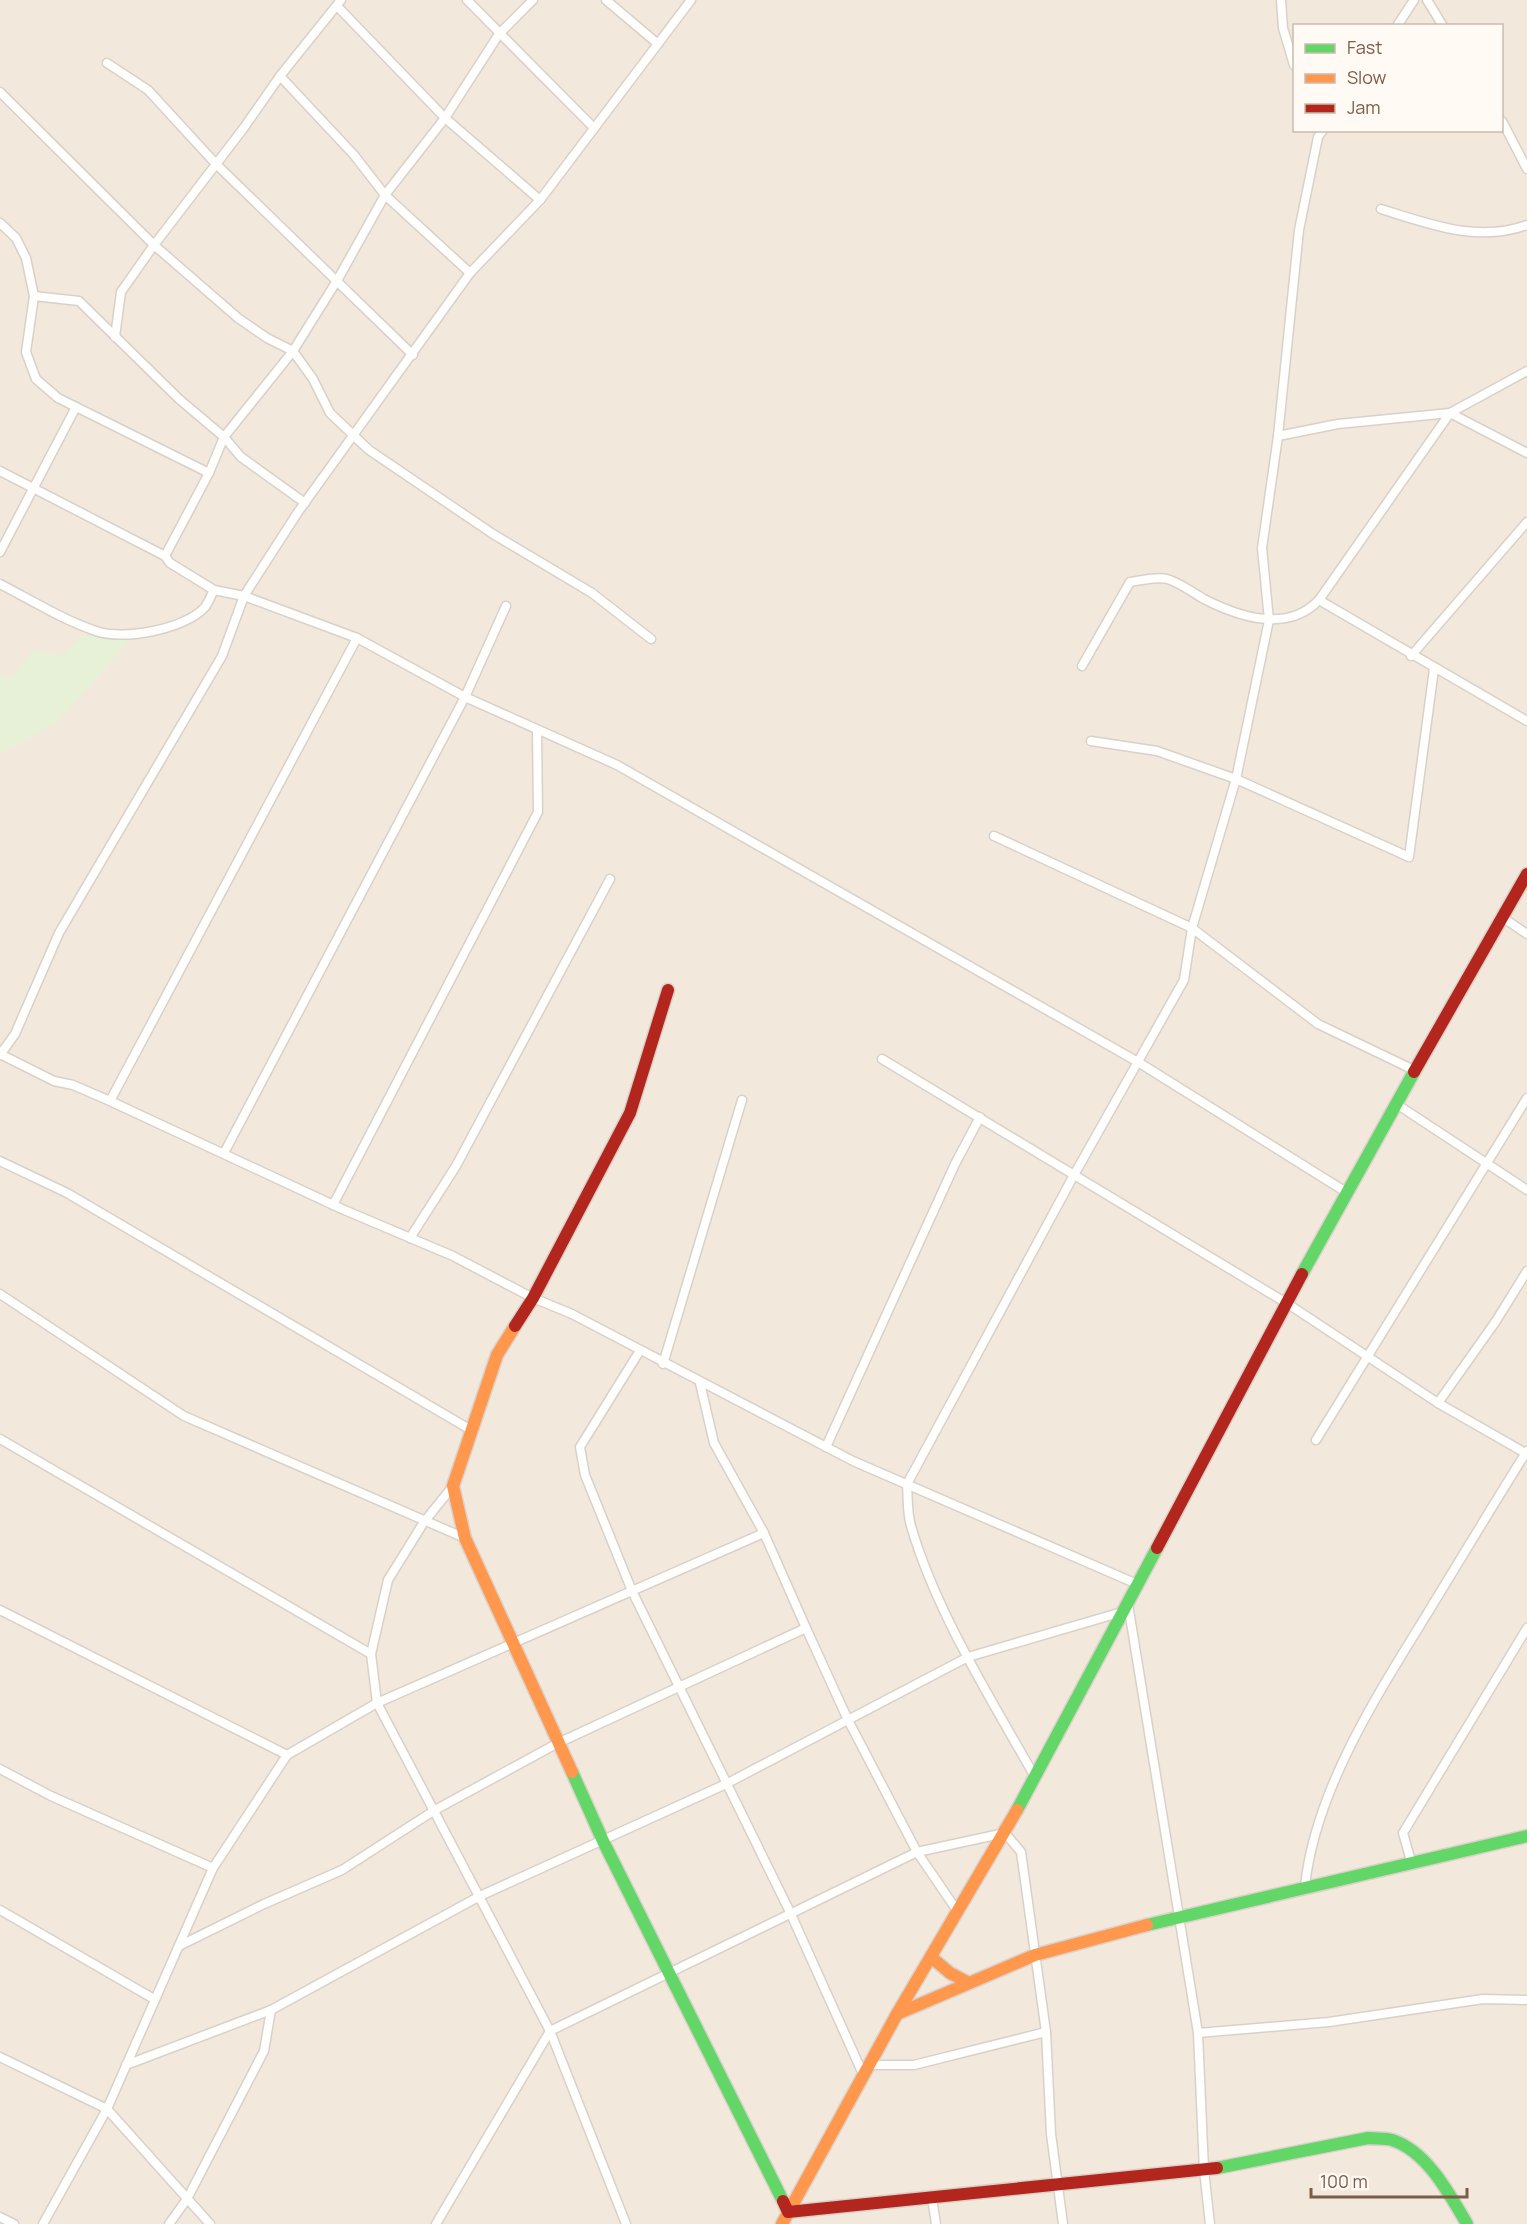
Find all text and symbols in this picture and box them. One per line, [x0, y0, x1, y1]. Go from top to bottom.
legend [1293, 24, 1503, 132]
text: Fast [1347, 35, 1382, 59]
text: Slow [1347, 65, 1387, 89]
text: Jam [1347, 95, 1381, 119]
scale bar [1311, 2161, 1467, 2199]
text: 100 m [1320, 2169, 1368, 2193]

